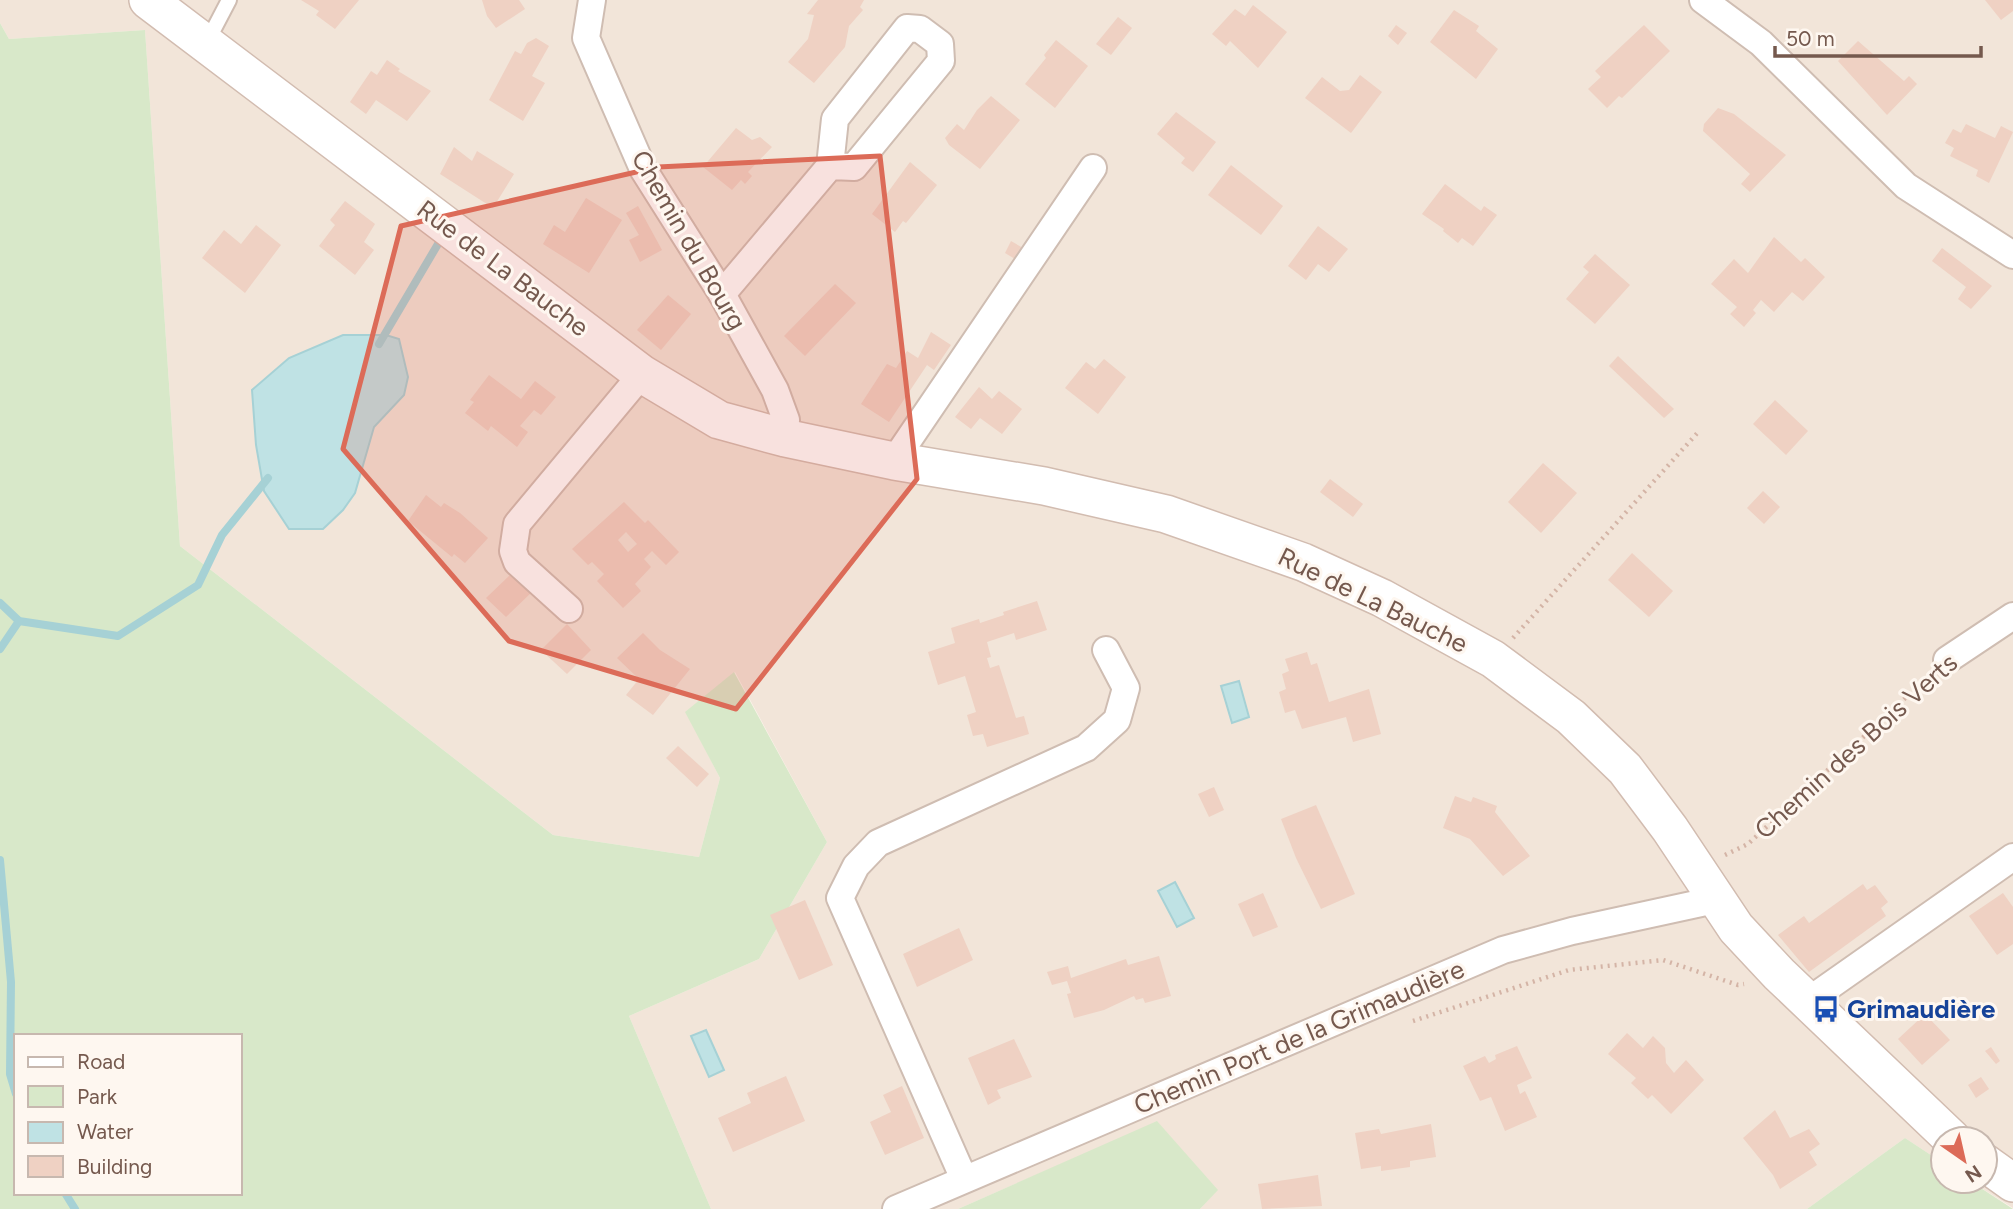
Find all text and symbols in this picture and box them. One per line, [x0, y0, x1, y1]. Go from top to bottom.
scale bar [1775, 14, 1982, 58]
text: 50 m [1786, 26, 1835, 51]
street label: Chemin du Bourg [625, 144, 753, 336]
street label: Rue de La Bauche [411, 193, 595, 343]
street label: Rue de La Bauche [1273, 540, 1473, 660]
street label: Chemin des Bois Verts [1748, 646, 1964, 846]
street label: Chemin Port de la Grimaudière [1129, 953, 1469, 1121]
place label: Grimaudière [1847, 993, 1995, 1025]
bus stop icon: Grimaudière [1811, 994, 1841, 1024]
legend [14, 1034, 242, 1195]
text: Road [77, 1049, 125, 1074]
text: Park [77, 1084, 118, 1109]
text: Water [77, 1119, 133, 1144]
north arrow [1929, 1125, 1999, 1195]
text: Building [77, 1154, 152, 1179]
text: N [1961, 1160, 1986, 1187]

